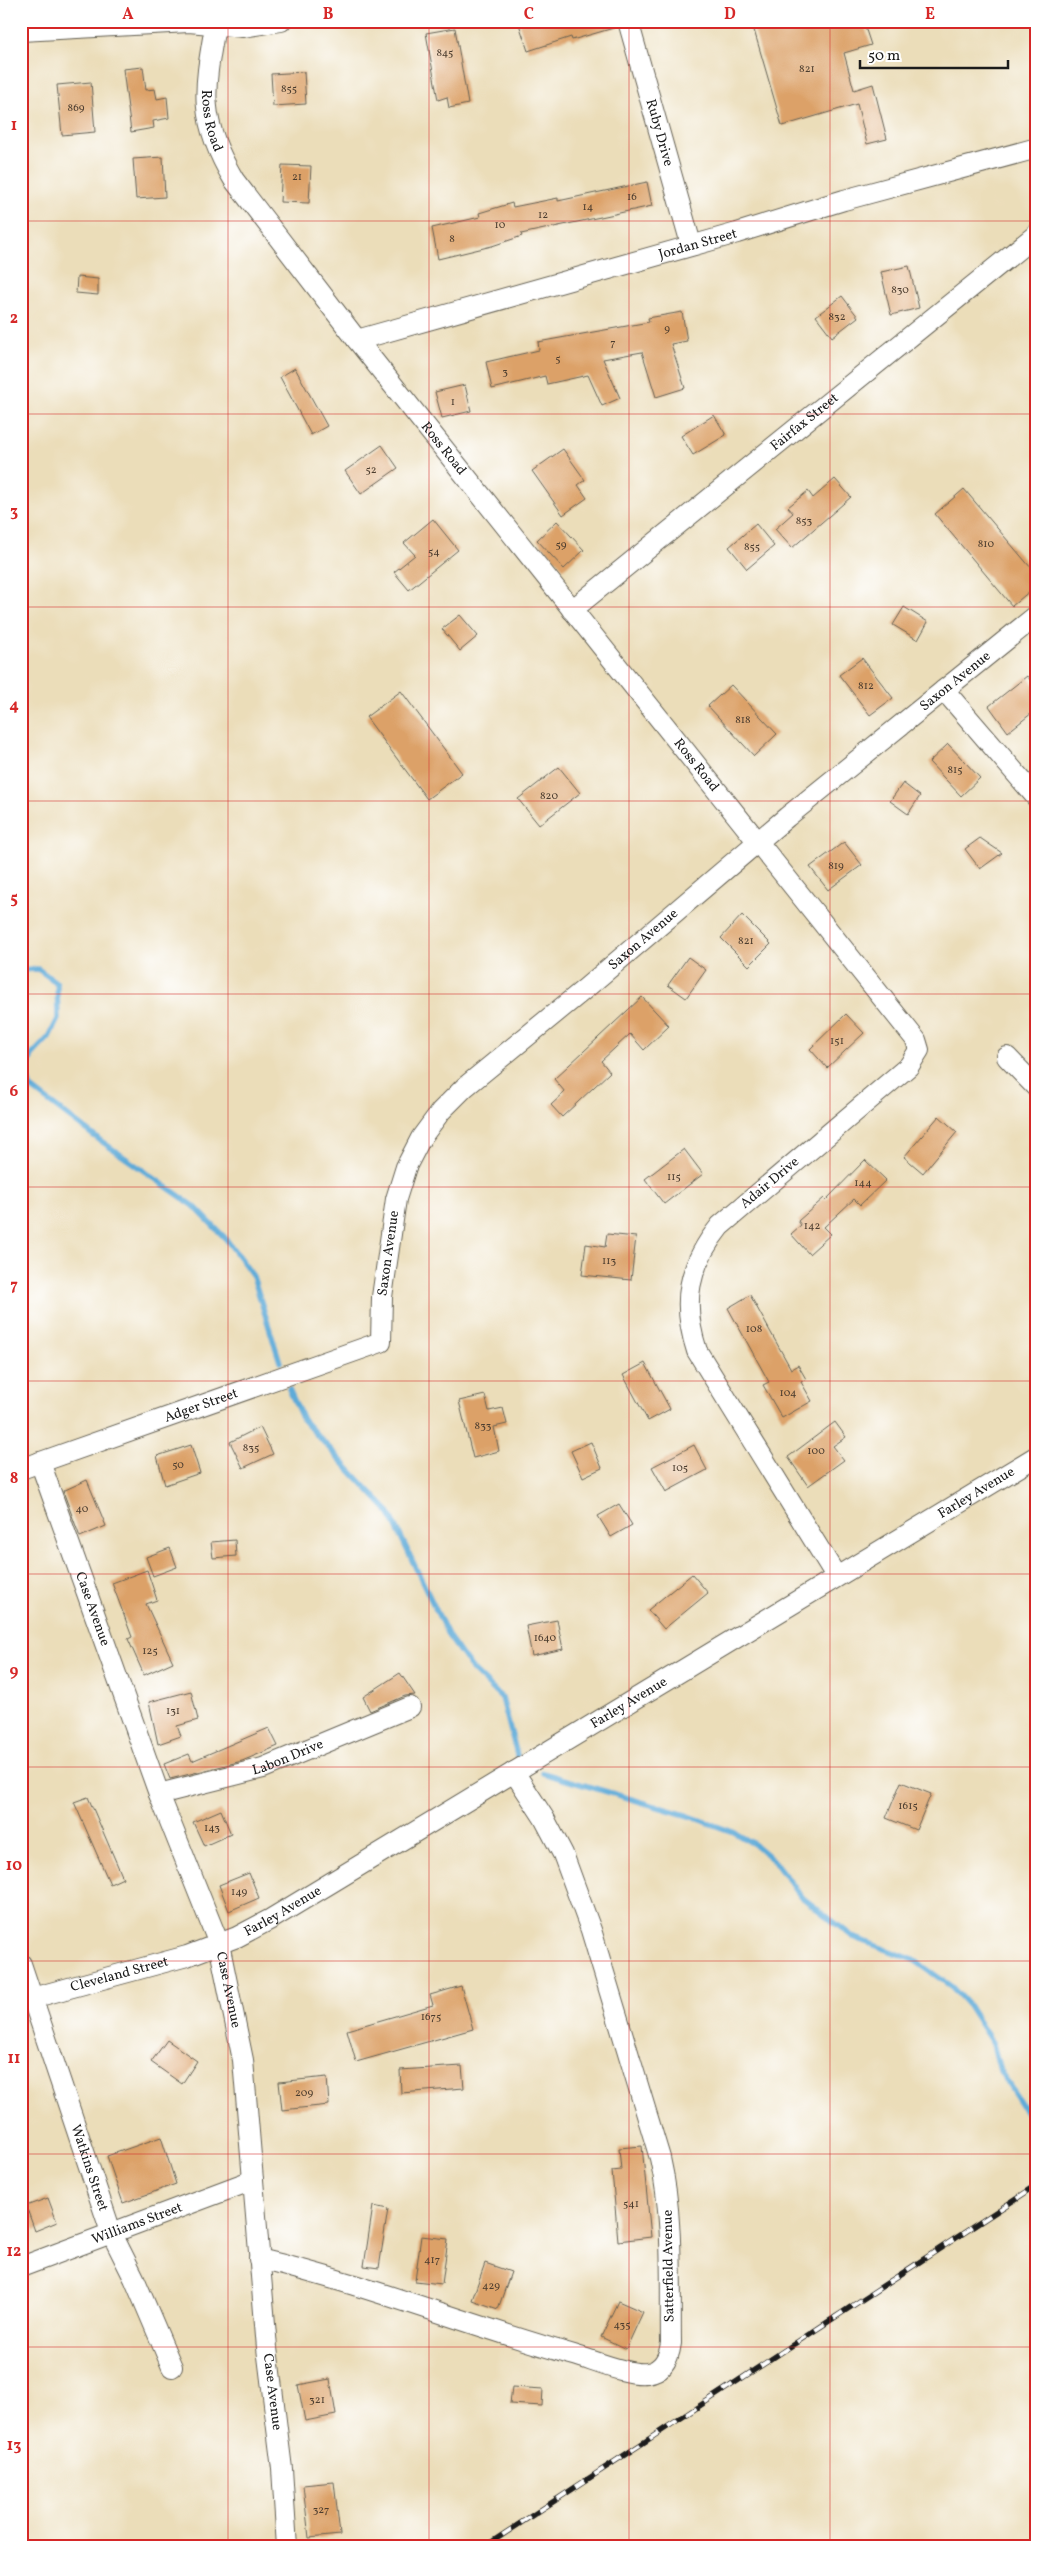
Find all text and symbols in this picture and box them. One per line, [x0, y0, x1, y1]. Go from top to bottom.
text: A [122, 4, 134, 26]
text: B [323, 4, 334, 26]
text: C [524, 4, 534, 26]
text: D [724, 4, 736, 26]
text: E [925, 4, 935, 26]
scale bar [860, 38, 1008, 70]
house number: 845 [437, 46, 453, 61]
text: 50 m [868, 46, 900, 67]
house number: 821 [799, 62, 815, 77]
house number: 855 [281, 82, 297, 97]
street label: Ross Road [197, 90, 228, 155]
street label: Ruby Drive [641, 97, 678, 169]
house number: 869 [68, 101, 85, 116]
text: 1 [11, 115, 17, 137]
house number: 21 [292, 170, 302, 185]
house number: 16 [627, 190, 637, 205]
house number: 14 [583, 200, 594, 215]
house number: 12 [538, 208, 548, 223]
house number: 10 [495, 218, 506, 233]
street label: Jordan Street [656, 224, 739, 264]
house number: 8 [449, 232, 455, 247]
house number: 830 [891, 283, 909, 298]
text: 2 [10, 308, 18, 330]
house number: 832 [828, 310, 846, 325]
house number: 9 [664, 322, 670, 337]
house number: 7 [610, 336, 616, 351]
house number: 5 [555, 352, 561, 367]
house number: 3 [502, 365, 508, 380]
street label: Fairfax Street [766, 389, 843, 455]
house number: 1 [451, 395, 455, 410]
street label: Ross Road [417, 418, 471, 479]
house number: 52 [365, 463, 377, 478]
text: 3 [10, 501, 18, 523]
house number: 853 [796, 514, 813, 529]
house number: 810 [978, 537, 995, 552]
house number: 59 [556, 538, 567, 553]
house number: 855 [744, 540, 760, 555]
house number: 54 [428, 545, 440, 560]
street label: Saxon Avenue [916, 646, 995, 715]
house number: 812 [858, 679, 874, 694]
text: 4 [9, 695, 19, 717]
house number: 818 [735, 713, 751, 728]
street label: Ross Road [669, 734, 724, 796]
house number: 815 [947, 763, 963, 778]
house number: 820 [540, 789, 558, 804]
house number: 819 [828, 859, 844, 874]
text: 5 [10, 888, 18, 910]
street label: Saxon Avenue [604, 904, 682, 974]
house number: 821 [738, 934, 754, 949]
house number: 151 [830, 1034, 844, 1049]
text: 6 [10, 1081, 19, 1103]
street label: Adair Drive [737, 1153, 804, 1213]
house number: 115 [667, 1170, 681, 1185]
house number: 144 [854, 1176, 872, 1191]
street label: Saxon Avenue [373, 1209, 404, 1297]
house number: 142 [804, 1219, 820, 1234]
house number: 113 [602, 1254, 616, 1269]
text: 7 [10, 1275, 18, 1297]
house number: 108 [746, 1322, 763, 1337]
street label: Adger Street [162, 1384, 241, 1427]
house number: 104 [779, 1386, 797, 1401]
house number: 833 [475, 1419, 492, 1434]
house number: 835 [243, 1441, 259, 1456]
house number: 100 [807, 1444, 825, 1459]
house number: 50 [172, 1458, 184, 1473]
house number: 105 [672, 1461, 688, 1476]
street label: Farley Avenue [934, 1462, 1018, 1523]
text: 8 [10, 1468, 18, 1490]
house number: 40 [76, 1502, 89, 1517]
street label: Case Avenue [71, 1569, 115, 1649]
house number: 1640 [534, 1631, 557, 1646]
house number: 125 [142, 1644, 158, 1659]
text: 9 [10, 1661, 19, 1683]
street label: Farley Avenue [587, 1672, 671, 1733]
house number: 131 [166, 1704, 180, 1719]
street label: Labon Drive [250, 1734, 327, 1780]
house number: 1615 [898, 1799, 918, 1814]
house number: 143 [204, 1821, 220, 1836]
text: 10 [6, 1855, 22, 1877]
street label: Farley Avenue [241, 1881, 325, 1941]
house number: 149 [231, 1885, 247, 1900]
street label: Case Avenue [211, 1950, 246, 2030]
street label: Cleveland Street [68, 1952, 171, 1997]
house number: 1675 [421, 2010, 441, 2025]
text: 11 [8, 2048, 20, 2070]
house number: 209 [295, 2086, 313, 2101]
street label: Watkins Street [66, 2122, 113, 2214]
house number: 541 [623, 2197, 639, 2212]
street label: Williams Street [89, 2198, 185, 2249]
street label: Satterfield Avenue [659, 2209, 679, 2322]
text: 12 [7, 2241, 21, 2263]
house number: 417 [424, 2253, 440, 2268]
house number: 429 [482, 2279, 500, 2294]
house number: 435 [613, 2318, 631, 2333]
street label: Case Avenue [258, 2352, 287, 2432]
house number: 321 [309, 2393, 325, 2408]
text: 13 [7, 2435, 21, 2457]
house number: 327 [313, 2503, 329, 2518]

